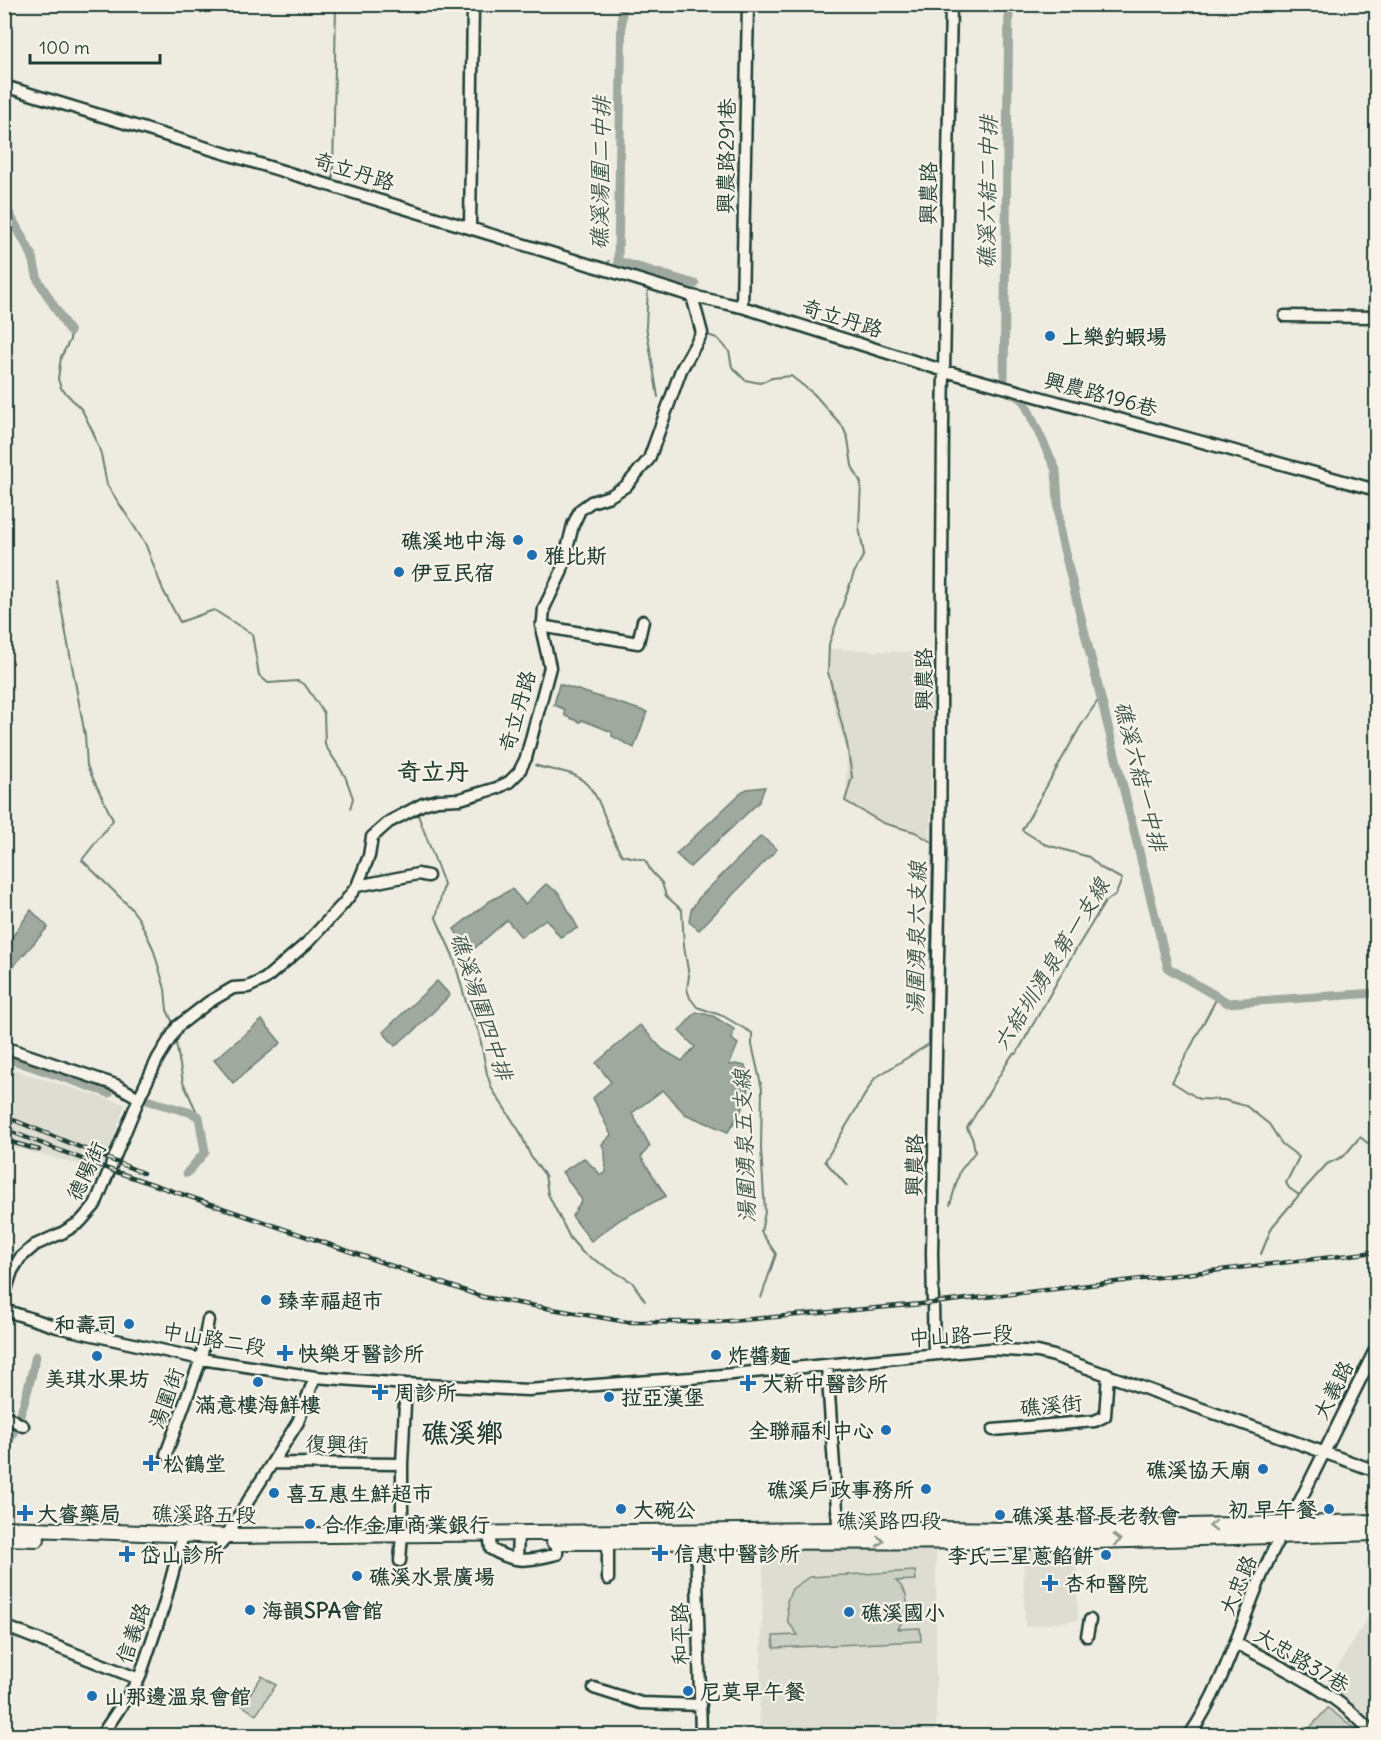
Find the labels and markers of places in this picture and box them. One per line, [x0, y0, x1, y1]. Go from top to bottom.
place label: 上樂釣蝦場 [1062, 323, 1167, 350]
marker: 上樂釣蝦場 [1043, 329, 1057, 343]
place label: 礁溪地中海 [401, 527, 506, 554]
marker: 礁溪地中海 [511, 533, 525, 547]
place label: 雅比斯 [544, 542, 607, 569]
marker: 雅比斯 [525, 548, 539, 562]
place label: 伊豆民宿 [411, 559, 495, 586]
marker: 伊豆民宿 [392, 565, 406, 579]
place label: 臻幸福超市 [278, 1287, 383, 1314]
marker: 臻幸福超市 [259, 1293, 273, 1307]
place label: 和壽司 [54, 1311, 117, 1338]
marker: 和壽司 [122, 1317, 136, 1331]
place label: 快樂牙醫診所 [298, 1340, 424, 1367]
place label: 炸醬麵 [728, 1342, 791, 1369]
marker: 快樂牙醫診所 [276, 1344, 294, 1362]
marker: 炸醬麵 [709, 1348, 723, 1362]
marker: 美琪水果坊 [90, 1349, 104, 1363]
place label: 美琪水果坊 [45, 1365, 150, 1392]
place label: 大新中醫診所 [762, 1370, 888, 1397]
marker: 大新中醫診所 [739, 1374, 757, 1392]
marker: 滿意樓海鮮樓 [251, 1375, 265, 1389]
place label: 周診所 [394, 1379, 457, 1406]
marker: 周診所 [371, 1383, 389, 1401]
place label: 拉亞漢堡 [621, 1384, 705, 1411]
marker: 拉亞漢堡 [602, 1390, 616, 1404]
place label: 滿意樓海鮮樓 [195, 1391, 321, 1418]
place label: 全聯福利中心 [748, 1417, 874, 1444]
marker: 全聯福利中心 [879, 1423, 893, 1437]
place label: 松鶴堂 [163, 1450, 226, 1477]
marker: 松鶴堂 [144, 1456, 158, 1470]
place label: 礁溪協天廟 [1146, 1456, 1251, 1483]
marker: 礁溪協天廟 [1256, 1462, 1270, 1476]
place label: 礁溪戶政事務所 [767, 1476, 914, 1503]
place label: 喜互惠生鮮超市 [286, 1480, 433, 1507]
marker: 礁溪戶政事務所 [919, 1482, 933, 1496]
marker: 喜互惠生鮮超市 [267, 1486, 281, 1500]
place label: 大碗公 [633, 1496, 696, 1523]
place label: 初 早午餐 [1228, 1496, 1317, 1523]
place label: 大睿藥局 [37, 1500, 121, 1527]
marker: 大碗公 [614, 1502, 628, 1516]
place label: 礁溪基督長老教會 [1012, 1502, 1180, 1529]
marker: 初 早午餐 [1322, 1502, 1336, 1516]
marker: 大睿藥局 [18, 1506, 32, 1520]
marker: 礁溪基督長老教會 [993, 1508, 1007, 1522]
place label: 合作金庫商業銀行 [322, 1511, 490, 1538]
marker: 合作金庫商業銀行 [303, 1517, 317, 1531]
place label: 信惠中醫診所 [674, 1540, 800, 1567]
place label: 岱山診所 [140, 1541, 224, 1568]
place label: 李氏三星蔥餡餅 [947, 1542, 1094, 1569]
marker: 信惠中醫診所 [651, 1544, 669, 1562]
marker: 岱山診所 [118, 1545, 136, 1563]
marker: 李氏三星蔥餡餅 [1099, 1548, 1113, 1562]
place label: 礁溪水景廣場 [369, 1563, 495, 1590]
marker: 礁溪水景廣場 [350, 1569, 364, 1583]
place label: 杏和醫院 [1064, 1570, 1148, 1597]
marker: 杏和醫院 [1041, 1574, 1059, 1592]
place label: 海韻SPA會館 [262, 1597, 383, 1624]
place label: 礁溪國小 [861, 1599, 945, 1626]
marker: 海韻SPA會館 [243, 1603, 257, 1617]
marker: 礁溪國小 [842, 1605, 856, 1619]
place label: 尼莫早午餐 [700, 1678, 805, 1705]
place label: 山那邊溫泉會館 [104, 1683, 251, 1710]
marker: 尼莫早午餐 [681, 1684, 695, 1698]
marker: 山那邊溫泉會館 [85, 1689, 99, 1703]

